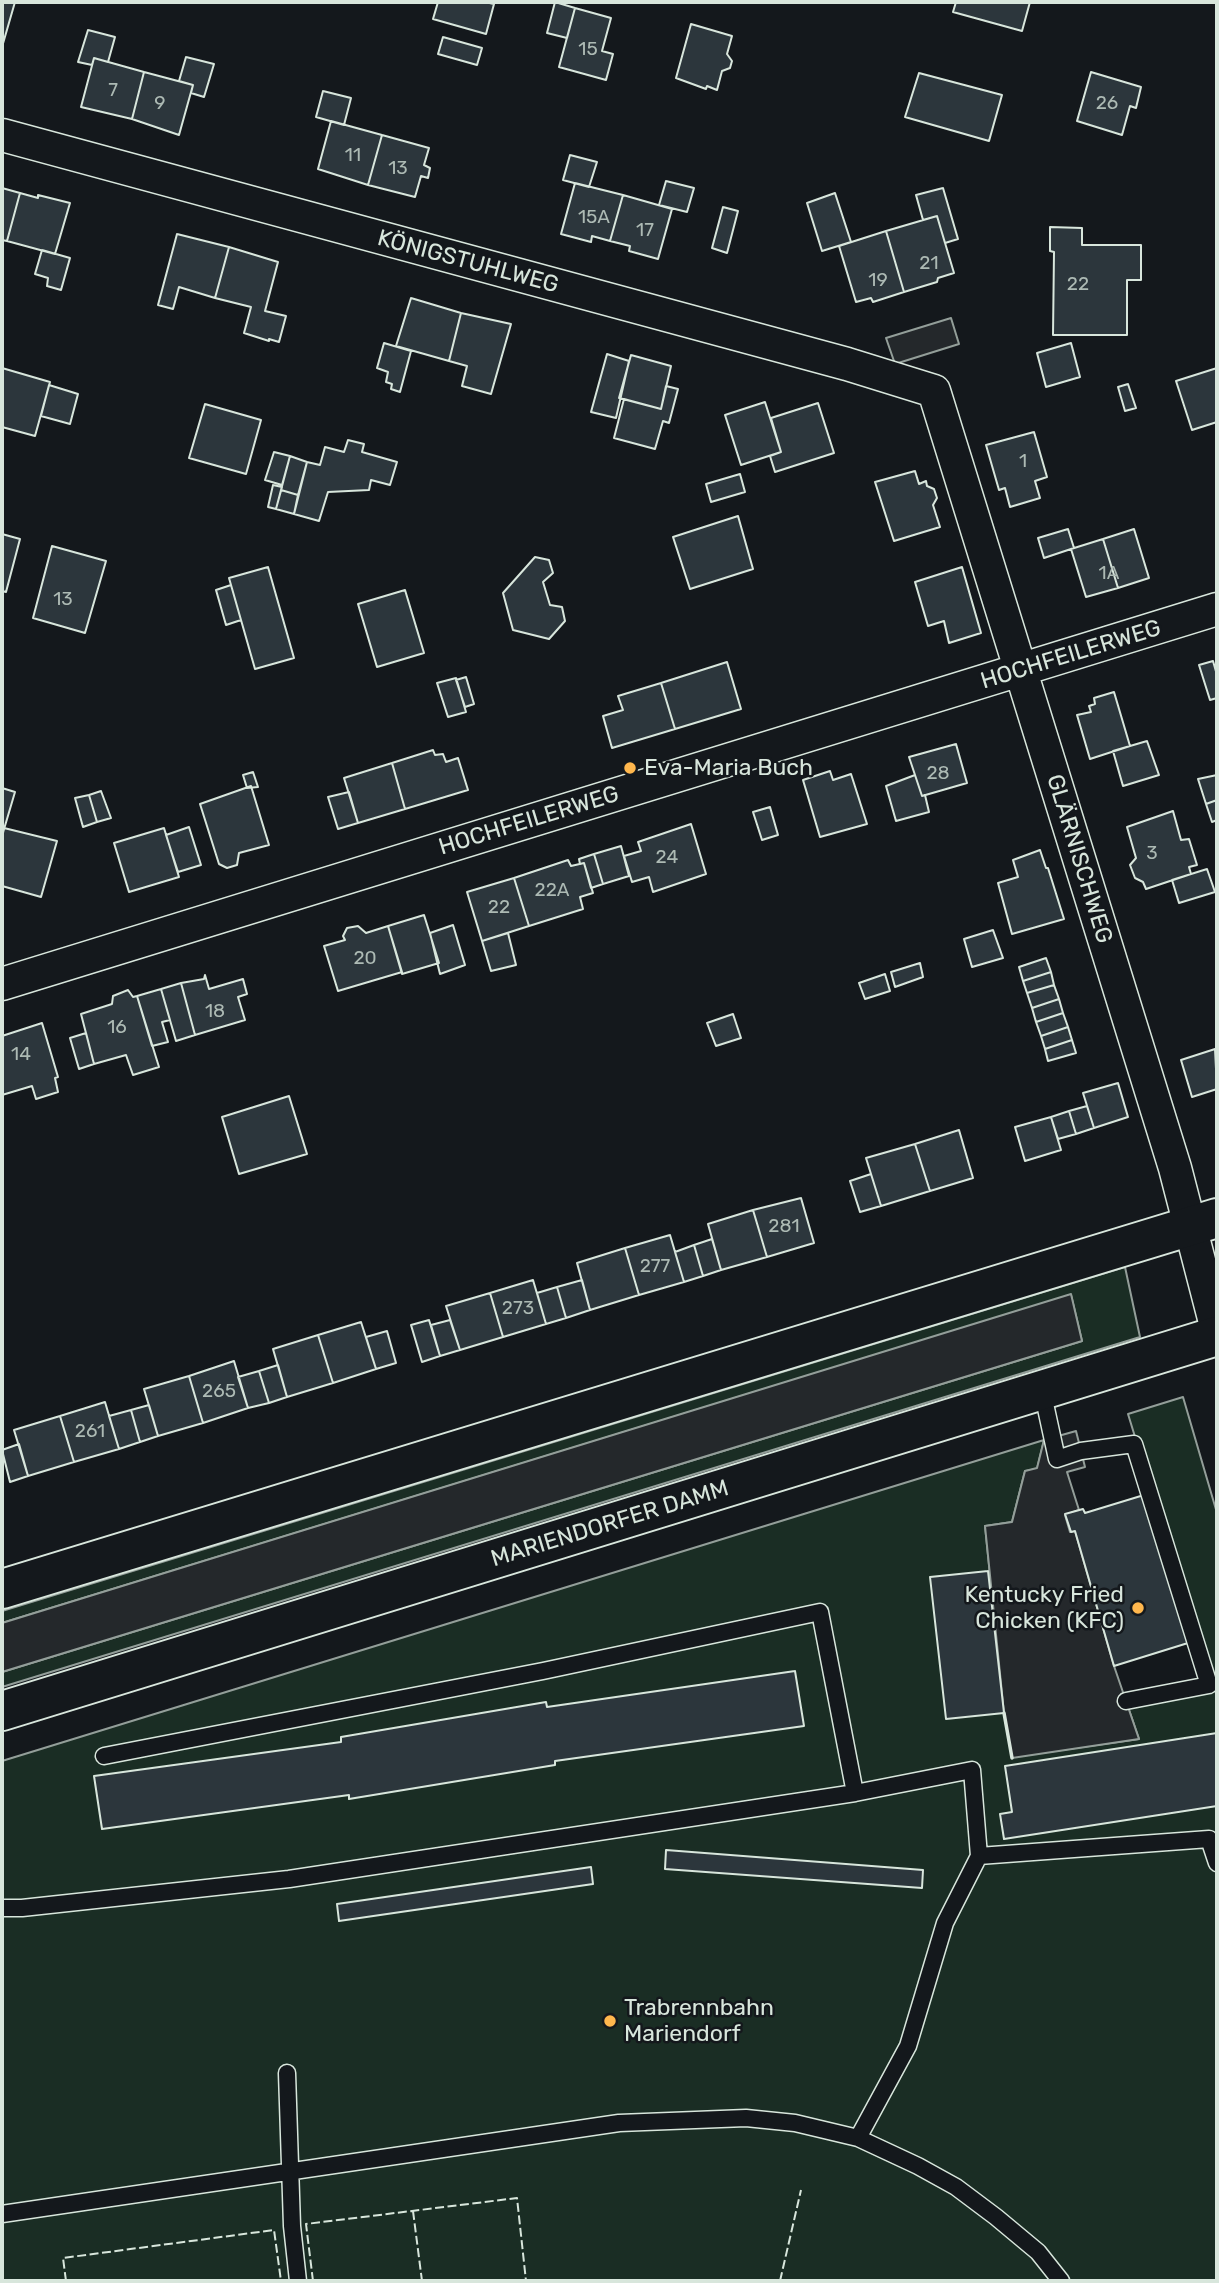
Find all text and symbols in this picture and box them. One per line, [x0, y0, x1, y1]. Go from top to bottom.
house number: 15 [578, 39, 598, 61]
house number: 7 [108, 80, 118, 102]
house number: 9 [154, 93, 166, 115]
house number: 26 [1096, 93, 1118, 115]
house number: 11 [345, 145, 361, 167]
house number: 13 [388, 158, 408, 180]
house number: 15A [578, 207, 610, 229]
house number: 17 [636, 220, 654, 242]
street label: KÖNIGSTUHLWEG [374, 225, 562, 299]
house number: 21 [919, 253, 939, 275]
house number: 19 [868, 270, 888, 292]
house number: 22 [1067, 274, 1089, 296]
house number: 1 [1019, 451, 1027, 473]
house number: 1A [1099, 563, 1119, 585]
house number: 13 [53, 589, 73, 611]
street label: HOCHFEILERWEG [978, 614, 1164, 696]
place label: Eva-Maria Buch [644, 754, 813, 782]
marker: Eva-Maria Buch [622, 760, 638, 776]
house number: 28 [926, 763, 950, 785]
street label: GLÄRNISCHWEG [1040, 771, 1118, 947]
street label: HOCHFEILERWEG [436, 780, 622, 862]
house number: 3 [1146, 843, 1158, 865]
house number: 24 [656, 847, 678, 869]
house number: 22A [534, 880, 570, 902]
house number: 22 [488, 897, 510, 919]
house number: 20 [353, 948, 377, 970]
house number: 18 [205, 1001, 225, 1023]
house number: 16 [107, 1017, 127, 1039]
house number: 14 [11, 1044, 31, 1066]
house number: 281 [768, 1216, 800, 1238]
house number: 277 [640, 1256, 670, 1278]
house number: 273 [502, 1298, 534, 1320]
house number: 265 [202, 1381, 236, 1403]
house number: 261 [75, 1421, 105, 1443]
street label: MARIENDORFER DAMM [488, 1475, 732, 1573]
place label: Kentucky Fried Chicken (KFC) [964, 1581, 1124, 1635]
marker: Kentucky Fried Chicken (KFC) [1130, 1600, 1146, 1616]
place label: Trabrennbahn Mariendorf [624, 1994, 774, 2048]
marker: Trabrennbahn Mariendorf [602, 2013, 618, 2029]

